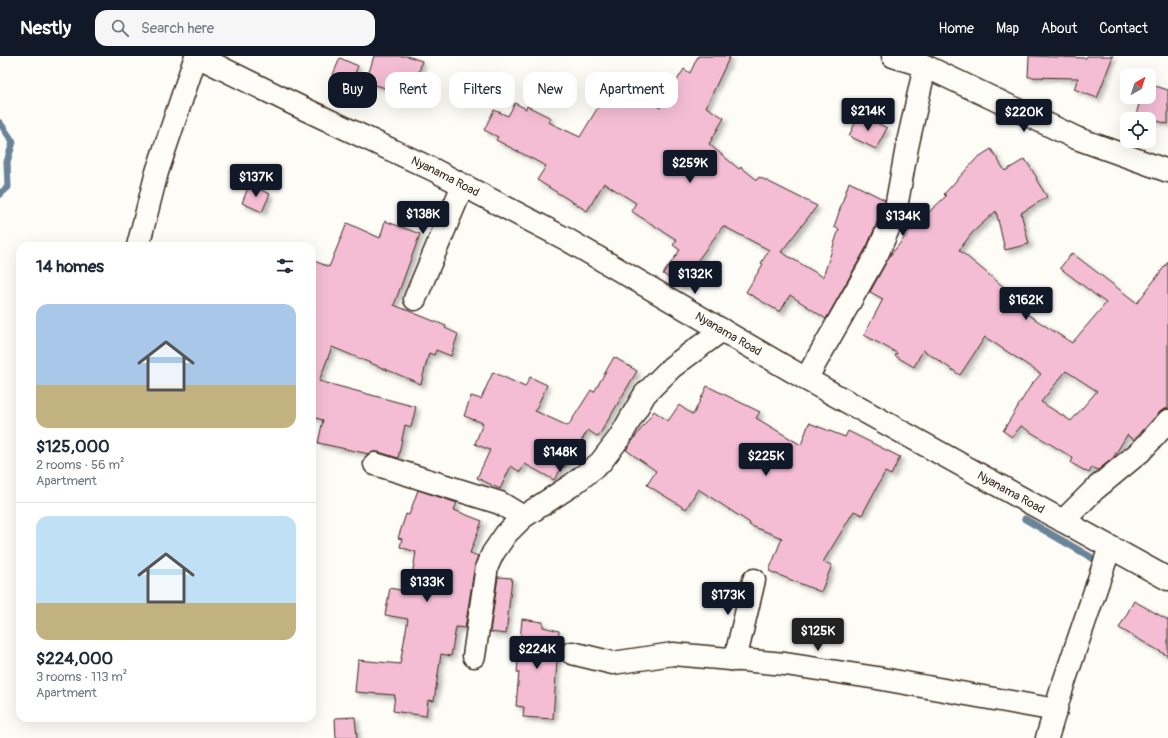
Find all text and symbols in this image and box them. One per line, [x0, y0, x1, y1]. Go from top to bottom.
search box [95, 10, 375, 46]
text: Nestly [20, 16, 71, 40]
icon: search [109, 17, 131, 39]
text: Search here [141, 19, 214, 38]
text: Home [939, 20, 974, 37]
text: Map [996, 20, 1019, 37]
text: About [1041, 20, 1077, 37]
text: Contact [1099, 20, 1148, 37]
north arrow [1120, 68, 1156, 104]
map controls [1120, 68, 1156, 148]
chip: Buy [328, 72, 377, 108]
chip: Rent [385, 72, 441, 108]
chip: Filters [449, 72, 515, 108]
chip: New [523, 72, 577, 108]
chip: Apartment [585, 72, 678, 108]
pin: $214K [840, 98, 896, 132]
pin: $220K [996, 99, 1052, 133]
text: $214K [851, 103, 885, 119]
text: $220K [1005, 104, 1043, 120]
button: locate [1120, 112, 1156, 148]
pin: $259K [662, 150, 718, 184]
street label: Nyanama Road [409, 153, 482, 200]
text: $259K [672, 155, 708, 171]
pin: $137K [228, 164, 284, 198]
text: $137K [239, 169, 273, 185]
pin: $138K [395, 201, 451, 235]
pin: $134K [875, 203, 931, 237]
text: $138K [406, 206, 440, 222]
text: $134K [886, 208, 920, 224]
icon: filters [274, 255, 296, 277]
text: 14 homes [36, 256, 104, 277]
pin: $132K [667, 261, 723, 295]
text: $132K [678, 266, 712, 282]
pin: $162K [998, 287, 1054, 321]
text: $162K [1009, 292, 1043, 308]
street label: Nyanama Road [692, 308, 765, 359]
icon: home [130, 330, 202, 402]
text: $125,000 [36, 436, 110, 457]
pin: $148K [532, 439, 588, 473]
pin: $225K [738, 443, 794, 477]
text: $148K [543, 444, 577, 460]
text: $225K [748, 448, 784, 464]
text: 2 rooms · 56 m² [36, 457, 124, 473]
street label: Nyanama Road [975, 468, 1047, 517]
text: Apartment [36, 473, 97, 489]
icon: home [130, 542, 202, 614]
pin: $133K [399, 569, 455, 603]
text: $133K [410, 574, 444, 590]
pin: $173K [700, 582, 756, 616]
text: $173K [711, 587, 745, 603]
pin: $125K [790, 618, 846, 652]
text: $125K [801, 623, 835, 639]
pin: $224K [509, 636, 565, 670]
text: $224K [519, 641, 555, 657]
text: $224,000 [36, 648, 113, 669]
text: 3 rooms · 113 m² [36, 669, 127, 685]
text: Apartment [36, 685, 97, 701]

